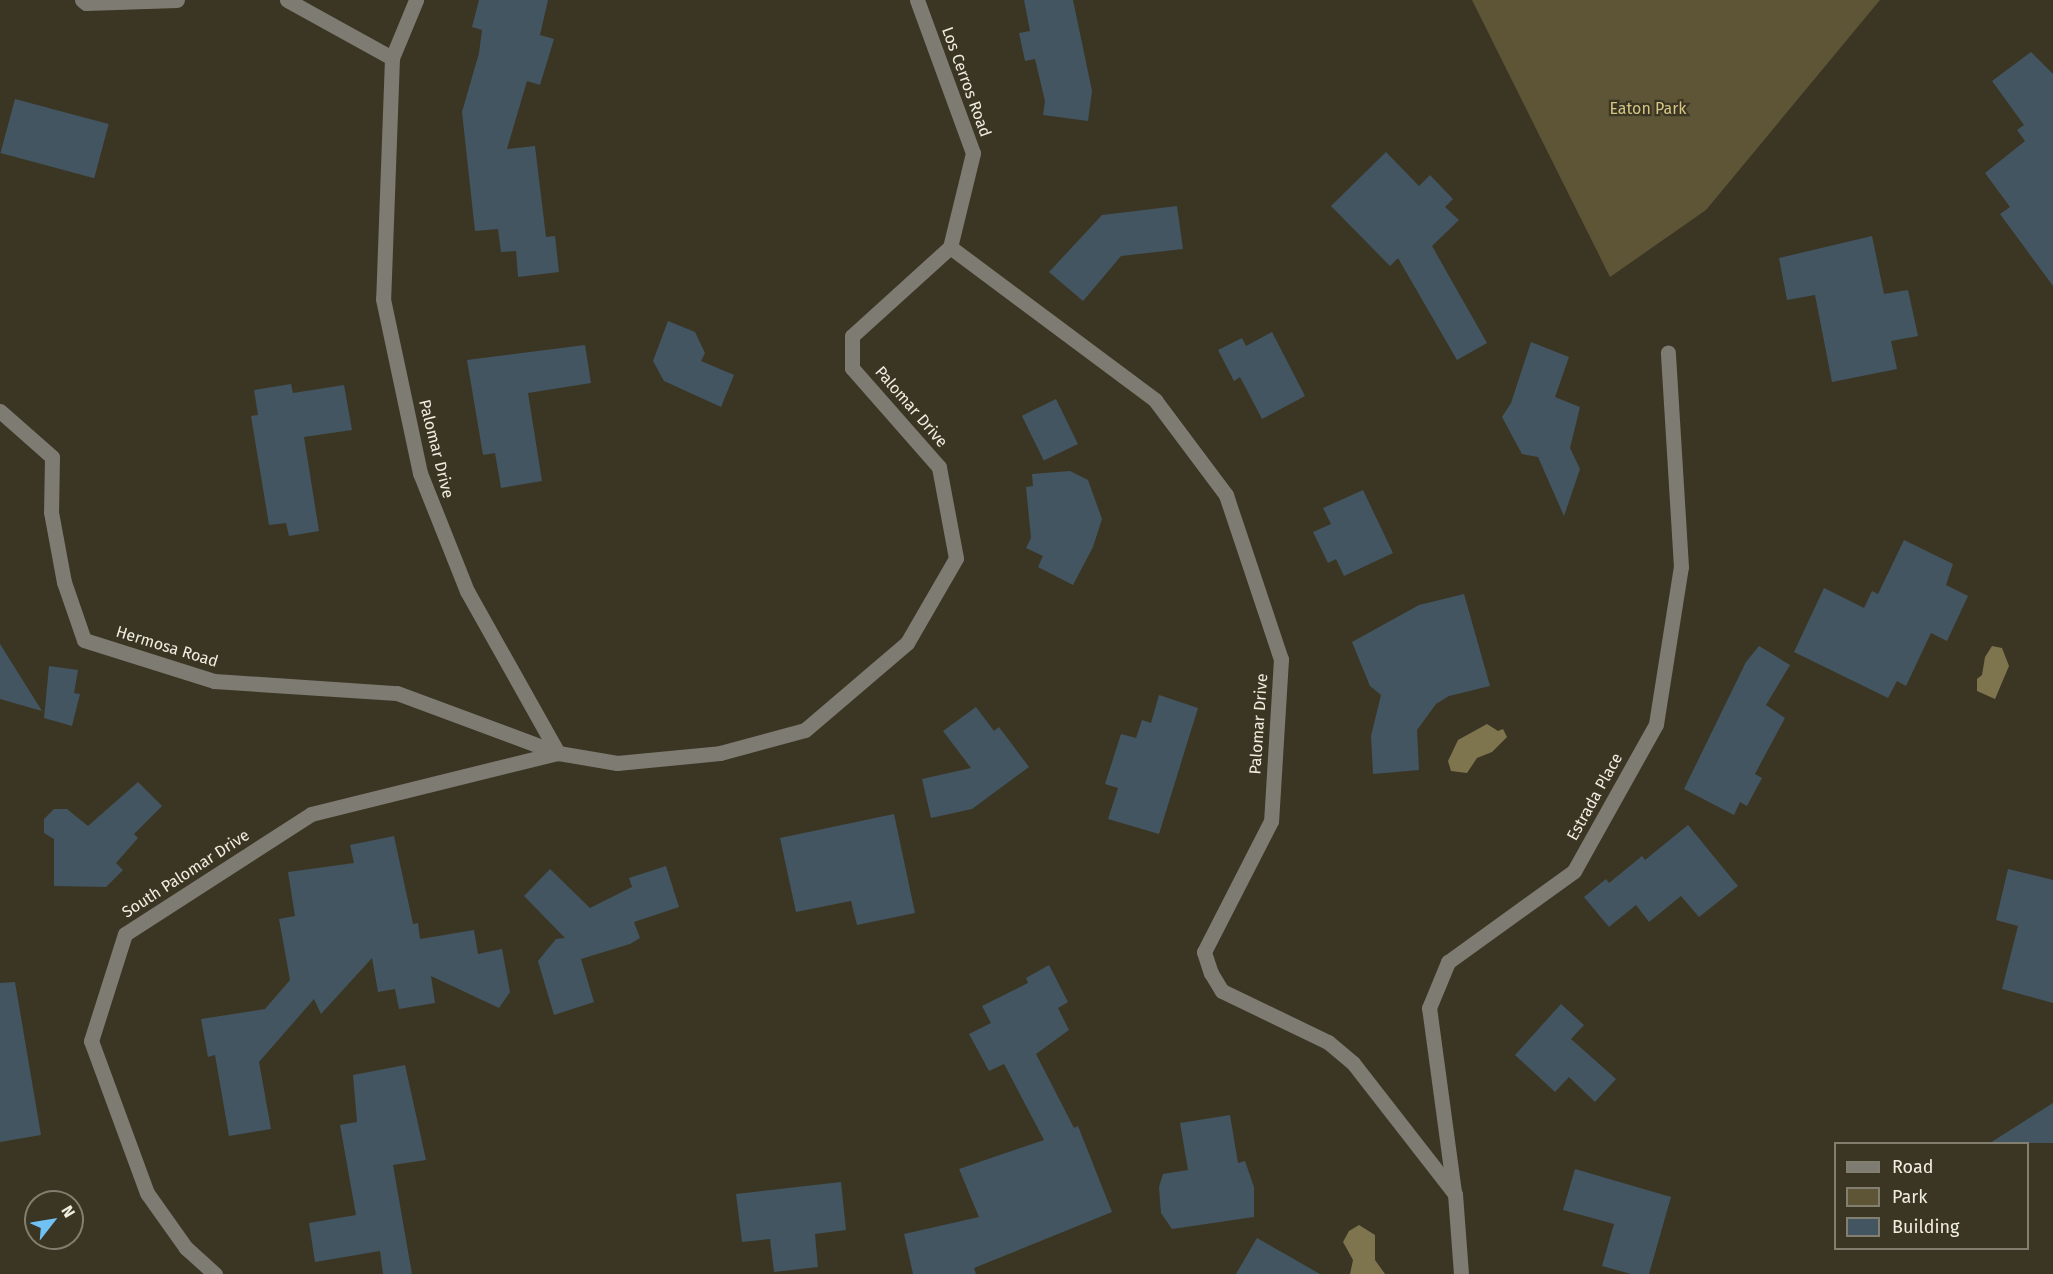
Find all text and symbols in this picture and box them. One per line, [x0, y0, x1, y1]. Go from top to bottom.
street label: Los Cerros Road [937, 24, 995, 140]
park label: Eaton Park [1609, 99, 1687, 119]
street label: Palomar Drive [871, 362, 951, 452]
street label: Palomar Drive [414, 398, 458, 500]
street label: Hermosa Road [114, 622, 220, 672]
street label: Palomar Drive [1246, 673, 1272, 775]
street label: Estrada Place [1563, 750, 1627, 844]
street label: South Palomar Drive [119, 826, 253, 922]
legend [1834, 1142, 2029, 1250]
text: Road [1892, 1156, 1934, 1178]
text: Park [1892, 1186, 1927, 1208]
north arrow [24, 1190, 84, 1250]
text: N [57, 1202, 79, 1221]
text: Building [1892, 1216, 1959, 1238]

